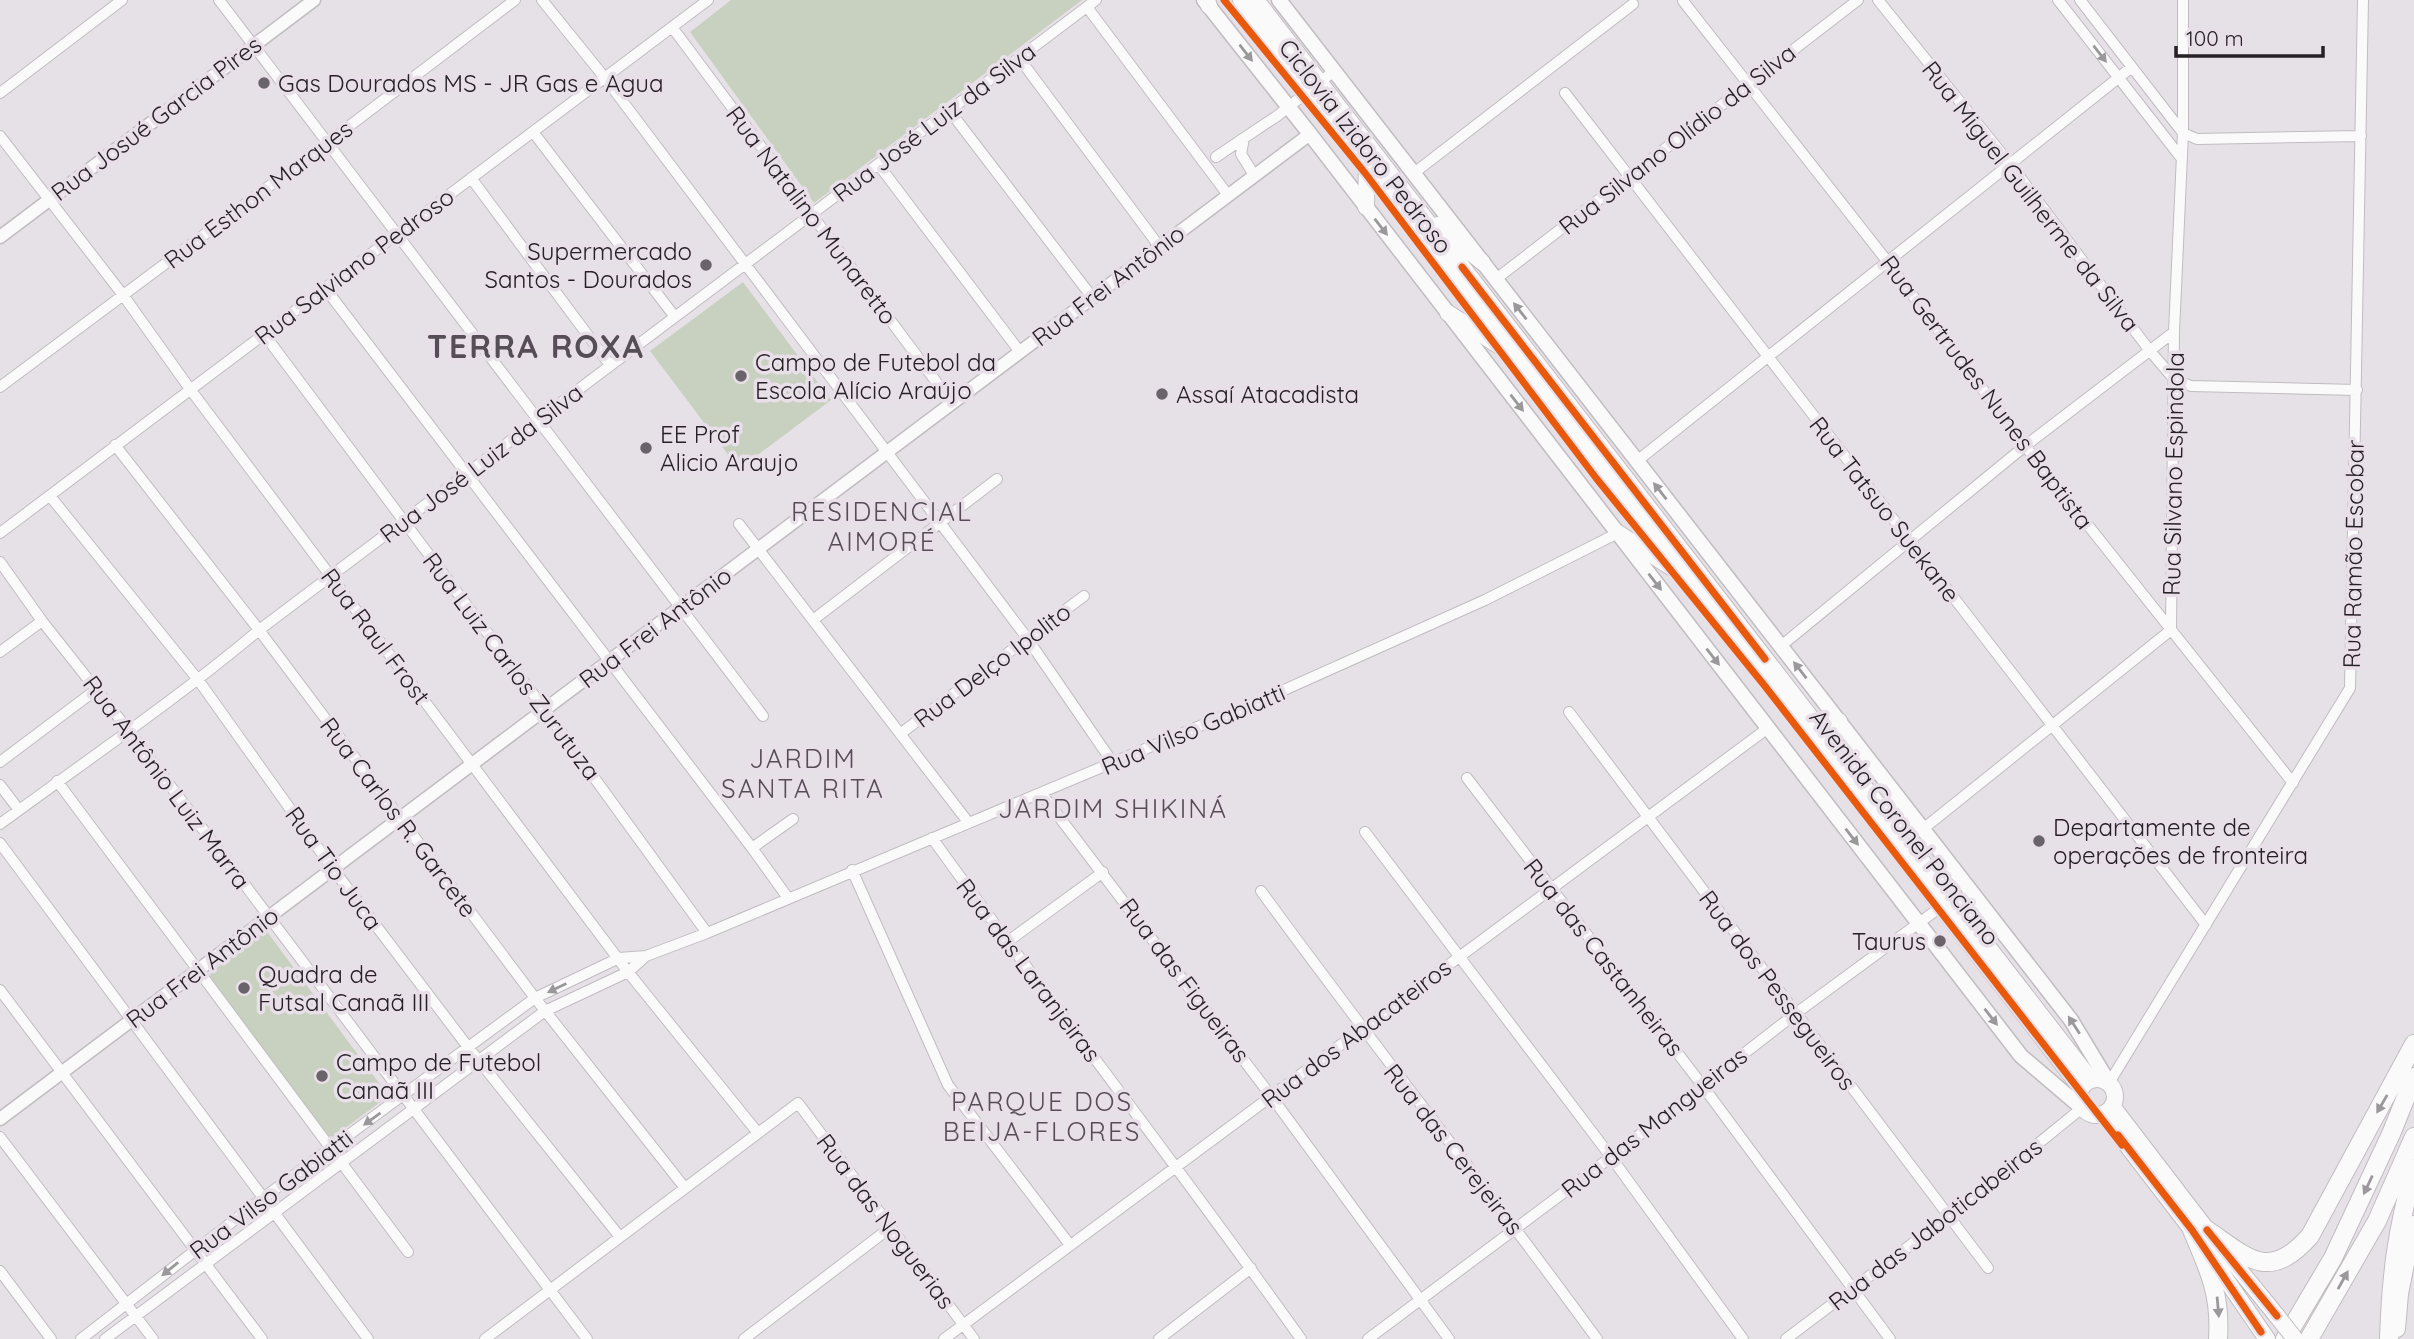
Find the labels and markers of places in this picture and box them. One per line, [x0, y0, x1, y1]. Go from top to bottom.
place label: Gas Dourados MS - JR Gas e Agua [278, 68, 663, 98]
marker: Gas Dourados MS - JR Gas e Agua [256, 75, 272, 91]
place label: Supermercado Santos - Dourados [484, 236, 692, 294]
marker: Supermercado Santos - Dourados [698, 257, 714, 273]
place label: Campo de Futebol da Escola Alício Araújo [755, 347, 996, 405]
marker: Campo de Futebol da Escola Alício Araújo [733, 368, 749, 384]
place label: Assaí Atacadista [1176, 379, 1359, 409]
marker: Assaí Atacadista [1154, 386, 1170, 402]
place label: EE Prof Alicio Araujo [660, 419, 798, 477]
marker: EE Prof Alicio Araujo [638, 440, 654, 456]
place label: Departamente de operações de fronteira [2053, 812, 2308, 870]
marker: Departamente de operações de fronteira [2031, 833, 2047, 849]
place label: Taurus [1852, 926, 1926, 956]
marker: Taurus [1932, 933, 1948, 949]
place label: Quadra de Futsal Canaã III [258, 959, 430, 1017]
marker: Quadra de Futsal Canaã III [236, 980, 252, 996]
place label: Campo de Futebol Canaã III [336, 1047, 541, 1105]
marker: Campo de Futebol Canaã III [314, 1068, 330, 1084]

